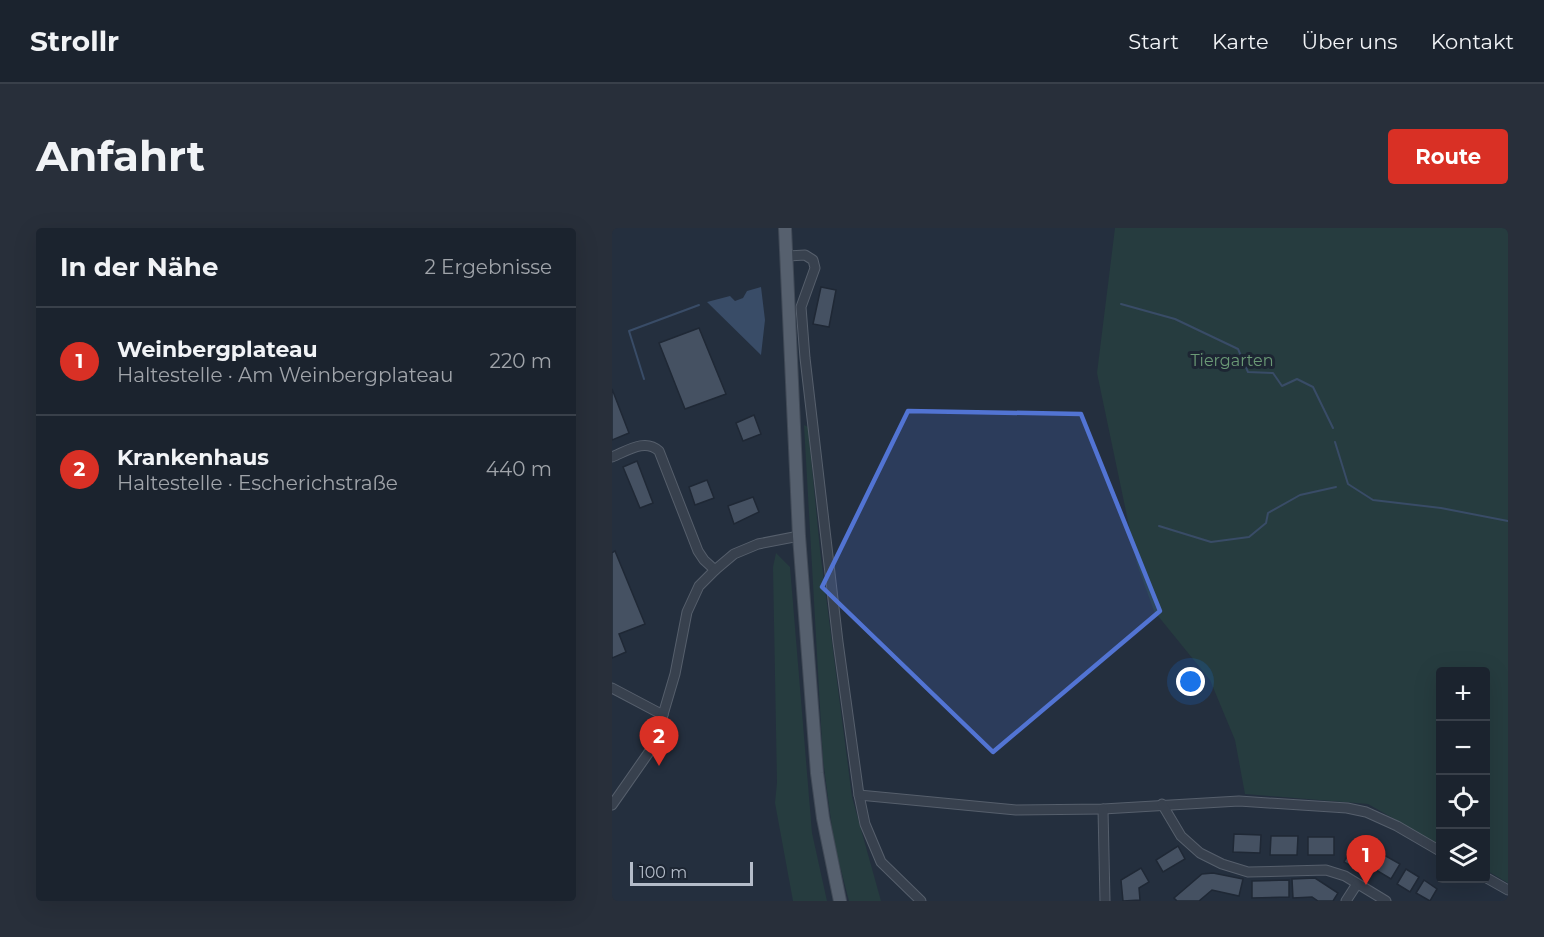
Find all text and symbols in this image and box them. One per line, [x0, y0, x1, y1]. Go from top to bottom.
text: Strollr [30, 24, 119, 58]
text: Start [1128, 29, 1179, 54]
text: Karte [1212, 29, 1269, 54]
text: Über uns [1302, 29, 1398, 54]
text: Kontakt [1431, 29, 1514, 54]
button: Route [1388, 129, 1508, 184]
text: Anfahrt [36, 130, 205, 182]
text: In der Nähe [60, 251, 218, 283]
text: 2 Ergebnisse [424, 255, 552, 279]
text: Weinbergplateau [117, 336, 318, 363]
text: 1 [76, 349, 83, 373]
text: 220 m [490, 349, 552, 373]
park label: Tiergarten [1190, 351, 1274, 370]
text: Haltestelle · Am Weinbergplateau [117, 363, 454, 387]
text: Krankenhaus [117, 444, 269, 471]
text: 2 [74, 457, 85, 481]
text: 440 m [486, 457, 552, 481]
text: Haltestelle · Escherichstraße [117, 471, 398, 495]
your location [1176, 667, 1205, 696]
map controls [1436, 667, 1490, 883]
button: + [1436, 667, 1490, 721]
pin: 2 [640, 716, 678, 766]
button: − [1436, 721, 1490, 775]
button: locate [1436, 775, 1490, 829]
button: layers [1436, 829, 1490, 883]
pin: 1 [1346, 836, 1386, 885]
scale bar [630, 859, 753, 886]
text: 100 m [639, 863, 687, 882]

